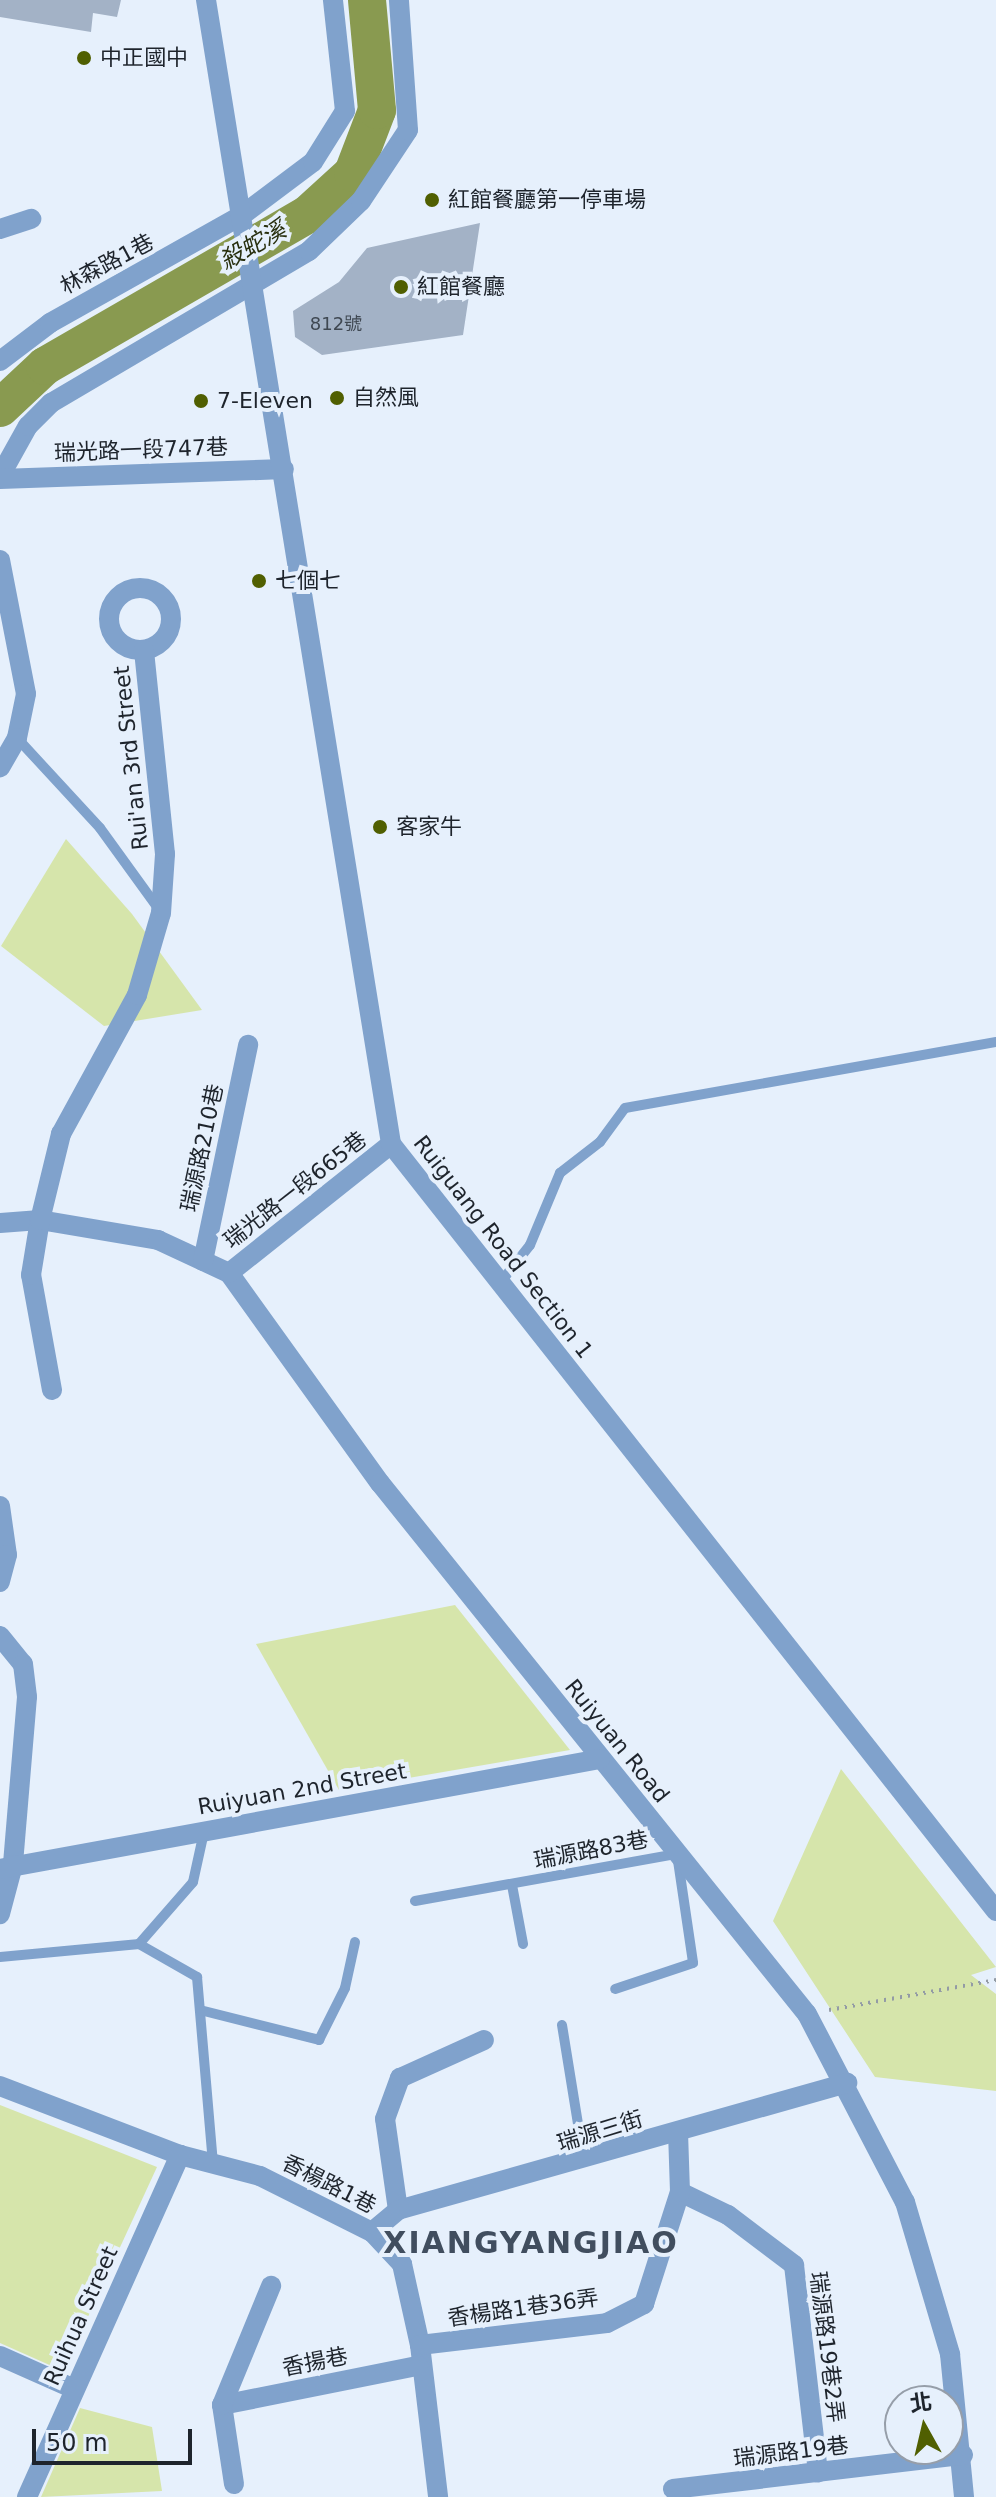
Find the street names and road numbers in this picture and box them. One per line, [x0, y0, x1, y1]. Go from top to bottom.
street label: 林森路1巷 [56, 228, 158, 300]
street label: 瑞光路一段747巷 [54, 434, 228, 466]
street label: Rui'an 3rd Street [108, 664, 154, 852]
street label: 瑞源路210巷 [176, 1082, 228, 1214]
street label: 瑞光路一段665巷 [218, 1126, 372, 1254]
street label: Ruiguang Road Section 1 [408, 1130, 598, 1364]
street label: Ruiyuan Road [559, 1674, 675, 1808]
street label: Ruiyuan 2nd Street [196, 1758, 408, 1820]
street label: 瑞源路83巷 [532, 1826, 650, 1874]
street label: 瑞源三街 [554, 2106, 646, 2156]
street label: 香楊路1巷 [278, 2149, 380, 2219]
street label: Ruihua Street [39, 2242, 123, 2390]
street label: 瑞源路19巷2弄 [805, 2270, 849, 2424]
street label: 香楊路1巷36弄 [446, 2284, 600, 2332]
street label: 香揚巷 [280, 2343, 350, 2381]
street label: 瑞源路19巷 [732, 2432, 850, 2472]

